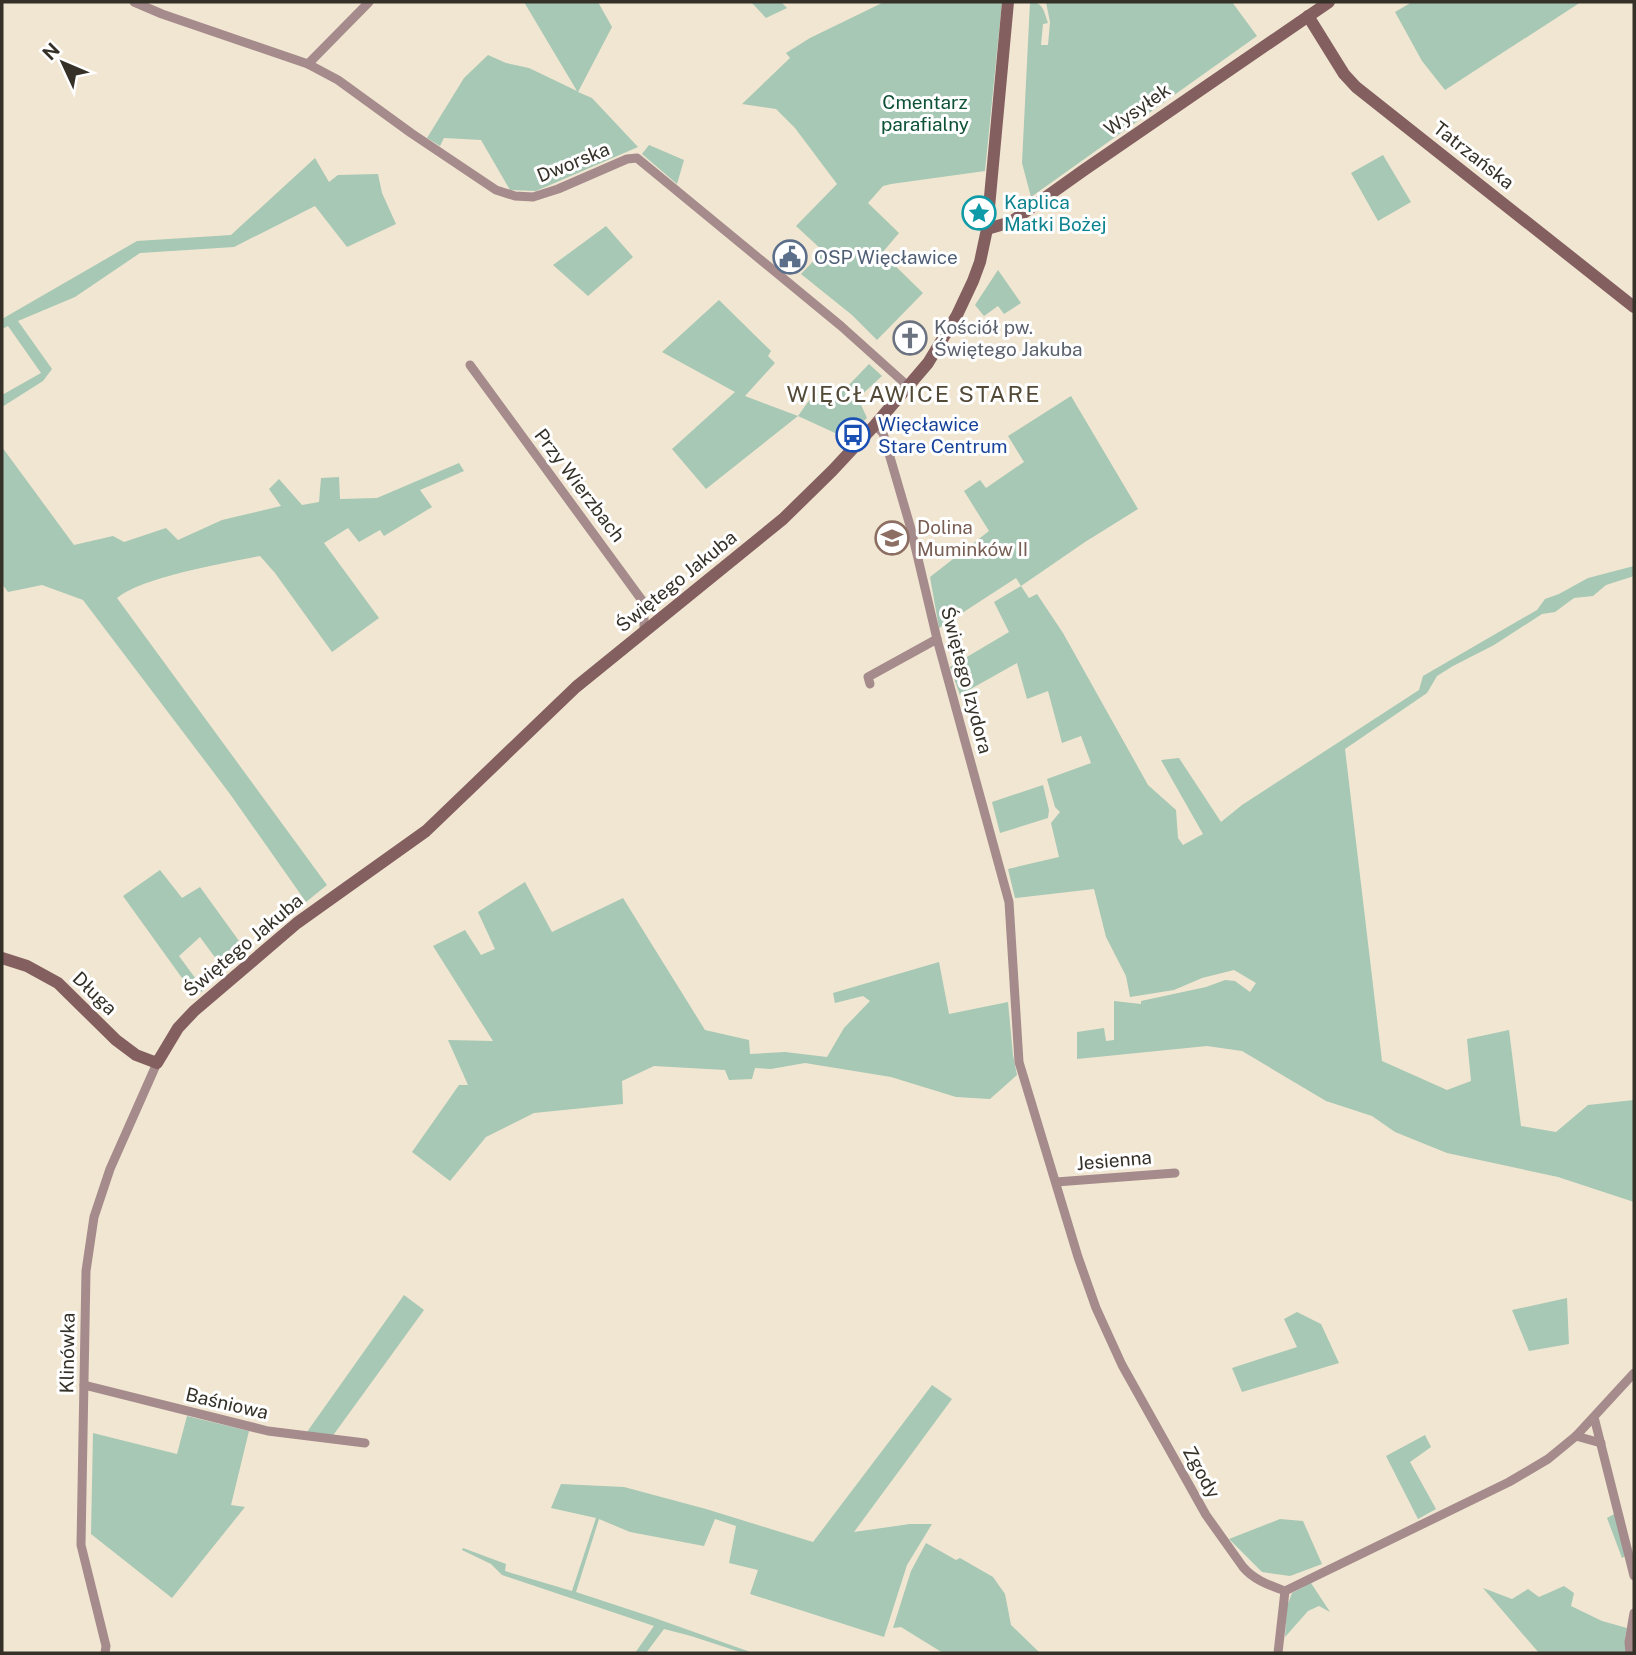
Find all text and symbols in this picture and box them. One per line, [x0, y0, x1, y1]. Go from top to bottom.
north arrow [28, 28, 98, 98]
text: N [38, 38, 64, 64]
street label: Wysyłek [1100, 78, 1174, 140]
park label: Cmentarz parafialny [881, 91, 969, 135]
street label: Tatrzańska [1429, 117, 1519, 193]
street label: Dworska [533, 137, 613, 187]
place label: Kaplica Matki Bożej [1004, 191, 1106, 235]
place icon: Kaplica Matki Bożej [960, 194, 998, 232]
public building icon: OSP Więcławice [771, 238, 809, 276]
place label: OSP Więcławice [814, 246, 958, 268]
place label: Kościół pw. Świętego Jakuba [934, 316, 1083, 360]
church icon: Kościół pw. Świętego Jakuba [891, 319, 929, 357]
district label: WIĘCŁAWICE STARE [787, 380, 1041, 407]
place label: Więcławice Stare Centrum [878, 413, 1008, 457]
bus stop icon: Więcławice Stare Centrum [834, 416, 872, 454]
street label: Przy Wierzbach [530, 424, 630, 546]
place label: Dolina Muminków II [917, 516, 1028, 560]
school or university icon: Dolina Muminków II [873, 519, 911, 557]
street label: Świętego Jakuba [611, 526, 741, 636]
street label: Świętego Izydora [937, 604, 997, 756]
street label: Świętego Jakuba [179, 889, 307, 1001]
street label: Długa [68, 967, 122, 1019]
street label: Jesienna [1075, 1146, 1153, 1174]
street label: Klinówka [55, 1312, 79, 1394]
street label: Baśniowa [184, 1383, 270, 1423]
street label: Zgody [1179, 1442, 1225, 1502]

